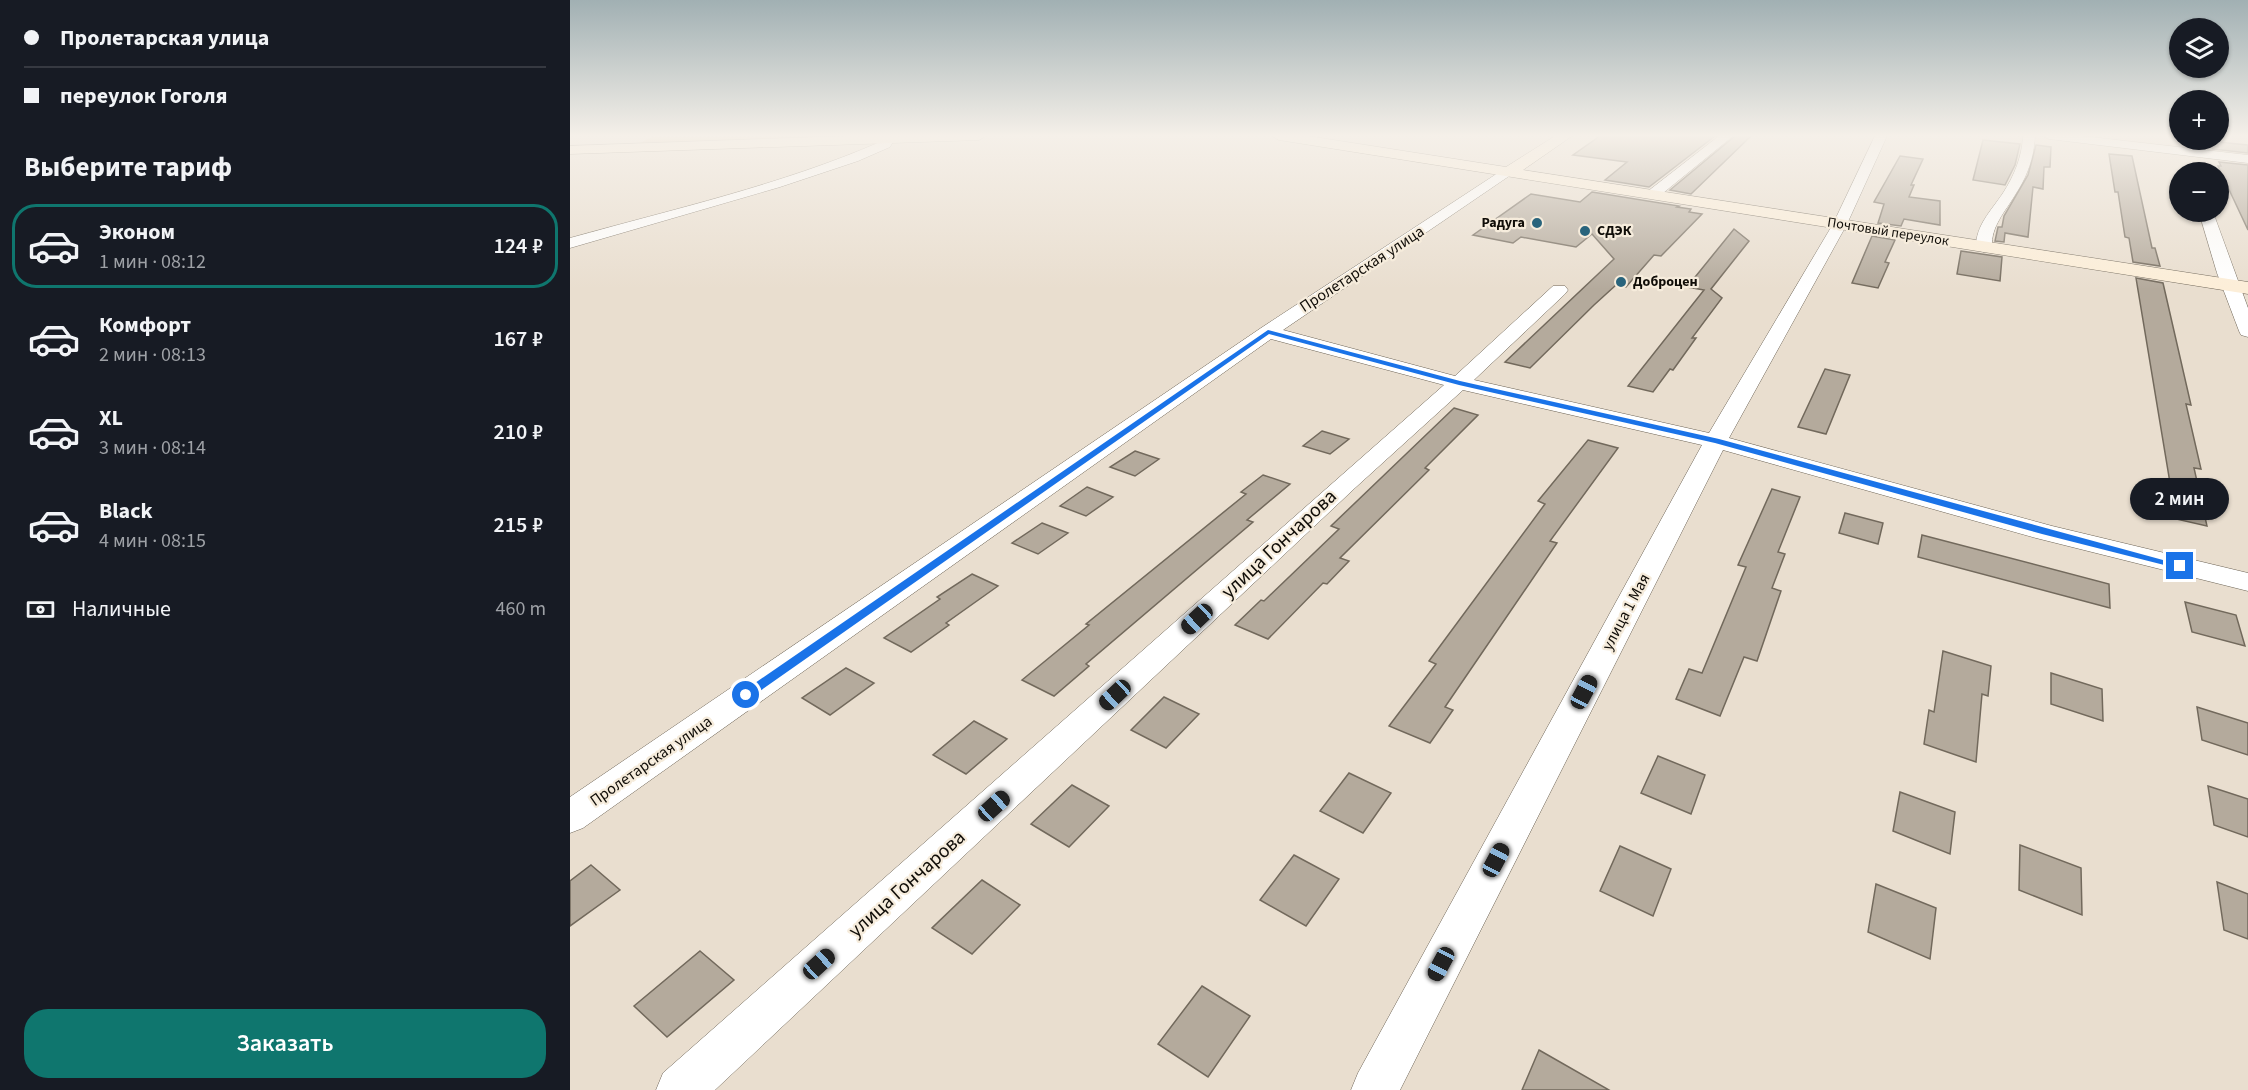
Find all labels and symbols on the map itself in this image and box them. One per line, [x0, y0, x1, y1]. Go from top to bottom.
place label: Радуга [1482, 213, 1525, 233]
street label: Почтовый переулок [1826, 213, 1950, 251]
marker: Радуга [1530, 216, 1544, 230]
street label: Пролетарская улица [1295, 220, 1429, 318]
place label: СДЭК [1597, 221, 1632, 241]
marker: СДЭК [1578, 224, 1592, 238]
place label: Доброцен [1633, 272, 1698, 292]
marker: Доброцен [1614, 275, 1628, 289]
callout: 2 мин [2130, 479, 2230, 521]
street label: улица Гончарова [1215, 483, 1343, 605]
route end [2166, 552, 2193, 579]
street label: улица 1 Мая [1597, 570, 1655, 654]
car [1178, 600, 1216, 638]
car [1568, 672, 1600, 712]
car [1096, 676, 1134, 714]
route start [732, 681, 759, 708]
street label: Пролетарская улица [585, 711, 717, 811]
car [975, 787, 1013, 825]
street label: улица Гончарова [842, 824, 972, 944]
car [1480, 840, 1512, 880]
car [1425, 944, 1457, 984]
car [800, 945, 838, 983]

